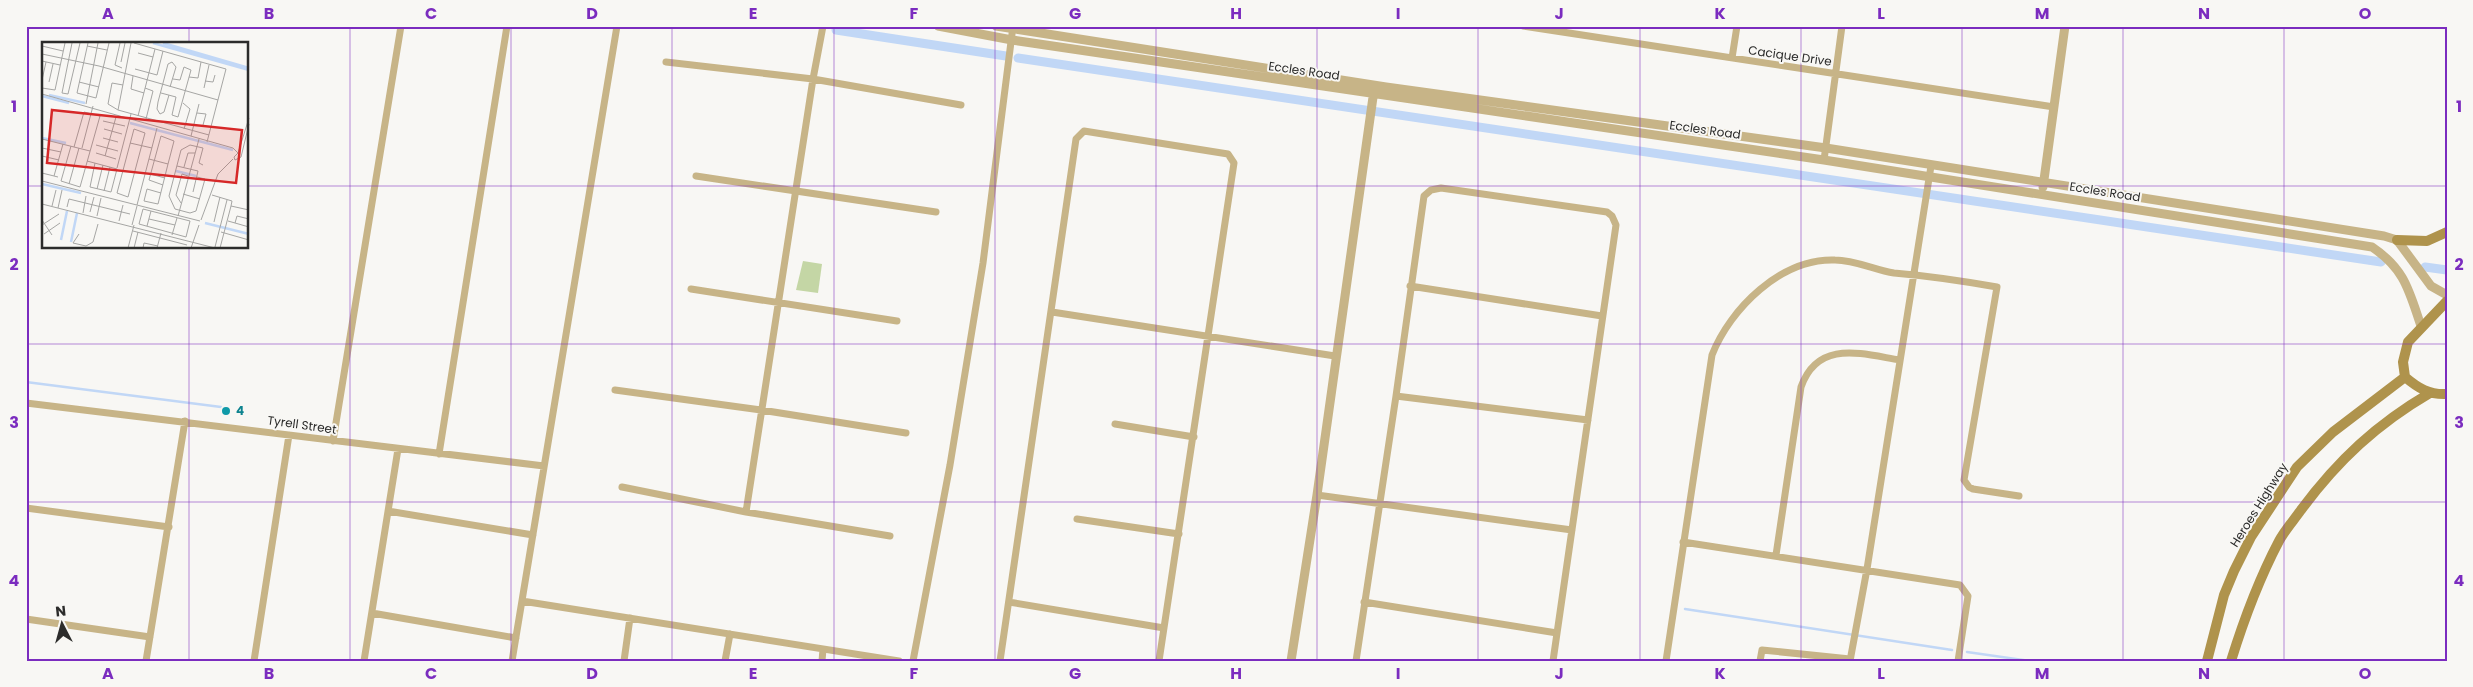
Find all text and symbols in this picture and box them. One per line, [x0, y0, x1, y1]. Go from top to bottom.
text: A [102, 2, 114, 25]
text: B [264, 2, 274, 25]
text: C [425, 2, 437, 25]
text: D [586, 2, 598, 25]
text: E [749, 2, 757, 25]
text: F [910, 2, 919, 25]
text: G [1069, 2, 1081, 25]
text: H [1230, 2, 1242, 25]
text: I [1396, 2, 1400, 25]
text: J [1554, 2, 1564, 25]
text: K [1714, 2, 1726, 25]
text: L [1877, 2, 1885, 25]
text: M [2035, 2, 2049, 25]
text: N [2198, 2, 2210, 25]
text: O [2359, 2, 2372, 25]
street label: Cacique Drive [1747, 41, 1833, 70]
inset map [42, 42, 249, 249]
street label: Eccles Road [1267, 57, 1341, 84]
text: 1 [11, 95, 17, 118]
text: 1 [2456, 95, 2462, 118]
street label: Eccles Road [1668, 116, 1742, 143]
street label: Eccles Road [2068, 177, 2142, 206]
text: 2 [9, 253, 19, 276]
text: 2 [2454, 253, 2464, 276]
place label: 4 [236, 402, 244, 419]
marker: 4 [220, 405, 232, 417]
text: 3 [9, 411, 19, 434]
street label: Tyrell Street [267, 411, 338, 438]
text: 3 [2454, 411, 2464, 434]
street label: Heroes Highway [2226, 459, 2291, 550]
text: 4 [9, 569, 20, 592]
text: 4 [2454, 569, 2465, 592]
north arrow [38, 600, 88, 650]
text: N [54, 601, 67, 622]
text: A [102, 662, 114, 685]
text: B [264, 662, 274, 685]
text: C [425, 662, 437, 685]
text: D [586, 662, 598, 685]
text: E [749, 662, 757, 685]
text: F [910, 662, 919, 685]
text: G [1069, 662, 1081, 685]
text: H [1230, 662, 1242, 685]
text: I [1396, 662, 1400, 685]
text: J [1554, 662, 1564, 685]
text: K [1714, 662, 1726, 685]
text: L [1877, 662, 1885, 685]
text: M [2035, 662, 2049, 685]
text: N [2198, 662, 2210, 685]
text: O [2359, 662, 2372, 685]

